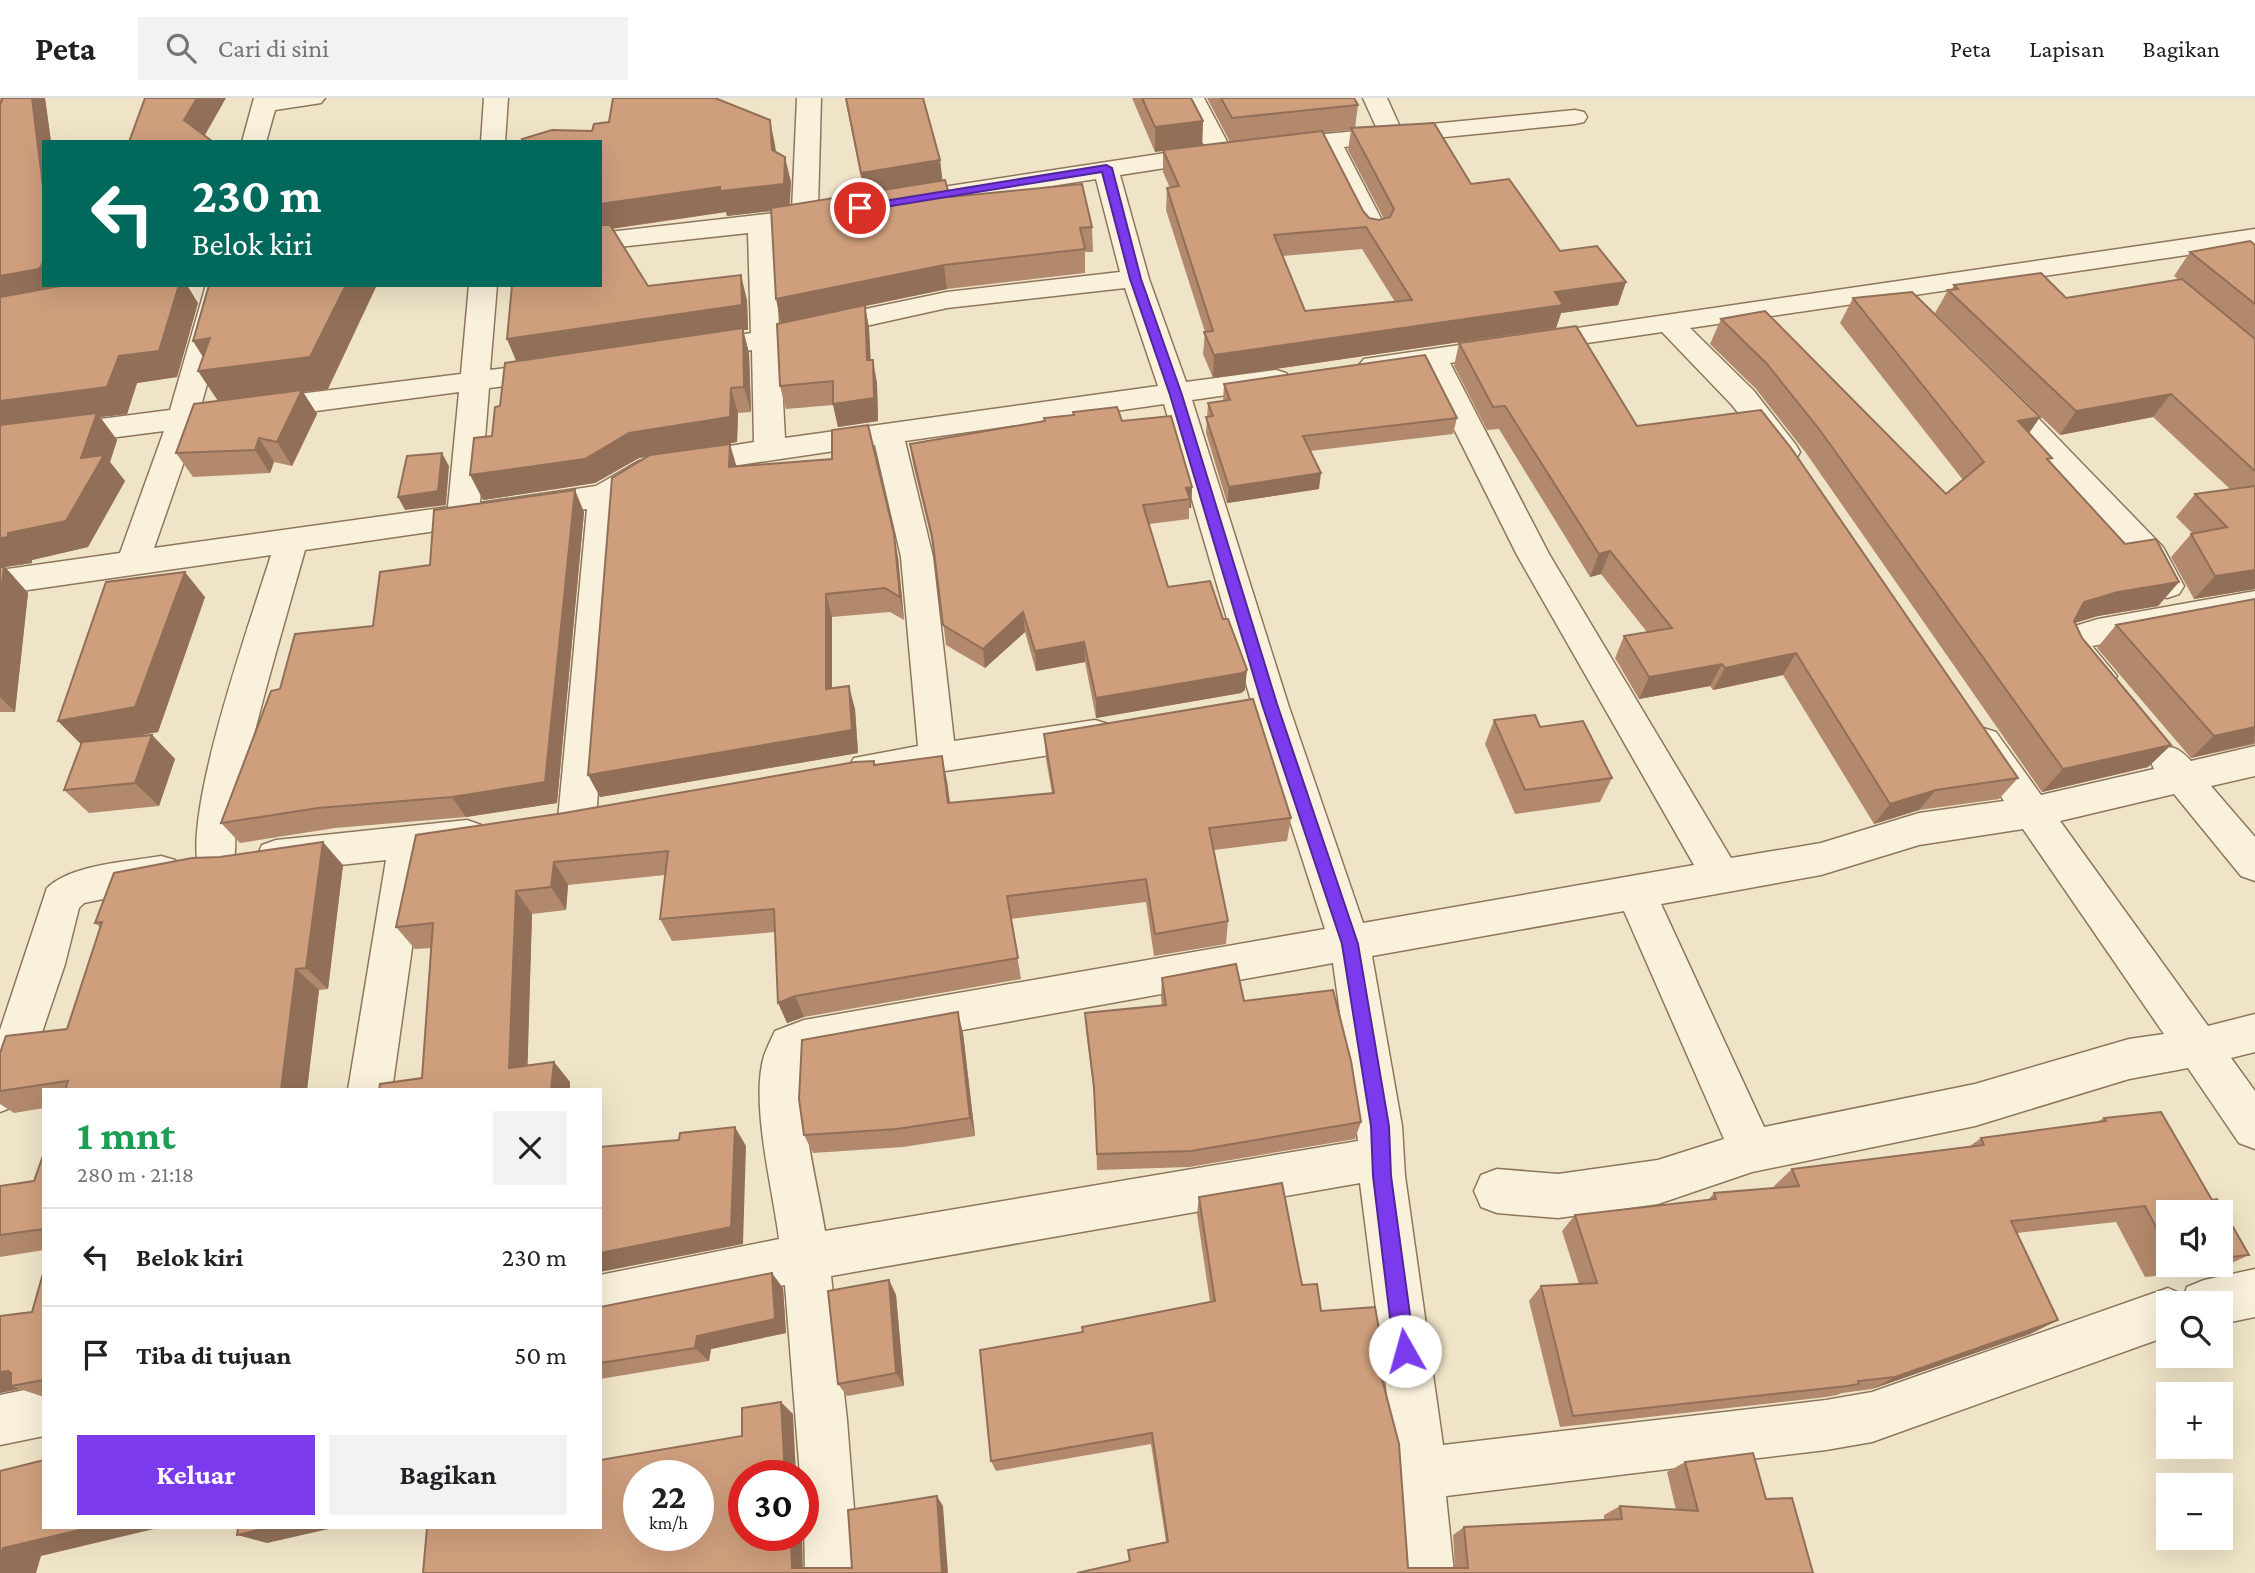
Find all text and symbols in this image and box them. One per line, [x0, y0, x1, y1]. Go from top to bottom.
search box [138, 17, 628, 80]
icon: search [162, 29, 200, 67]
text: Peta [35, 30, 96, 67]
text: Cari di sini [218, 34, 329, 63]
text: Peta [1950, 35, 1991, 62]
text: Lapisan [2029, 35, 2105, 62]
text: Bagikan [2143, 35, 2220, 62]
icon: left [77, 168, 168, 259]
text: 230 m [192, 168, 322, 223]
pin [830, 178, 890, 238]
icon: arrive [841, 189, 879, 227]
text: Belok kiri [192, 226, 313, 262]
text: 1 mnt [77, 1111, 176, 1158]
button: close [493, 1111, 567, 1185]
text: 280 m · 21:18 [77, 1161, 194, 1187]
map controls [2156, 1200, 2233, 1550]
button: sound [2156, 1200, 2233, 1277]
icon: left [77, 1238, 115, 1276]
text: Belok kiri [136, 1243, 243, 1272]
text: 230 m [502, 1243, 567, 1272]
button: search [2156, 1291, 2233, 1368]
position arrow [1368, 1314, 1442, 1388]
icon: arrive [77, 1336, 115, 1374]
text: Tiba di tujuan [136, 1341, 291, 1370]
text: 50 m [514, 1341, 567, 1370]
button: + [2156, 1382, 2233, 1459]
button: Keluar [77, 1435, 315, 1515]
button: Bagikan [329, 1435, 567, 1515]
speed limit sign: 30 [728, 1460, 819, 1551]
button: − [2156, 1473, 2233, 1550]
text: 22 [651, 1477, 686, 1516]
text: km/h [649, 1513, 688, 1533]

